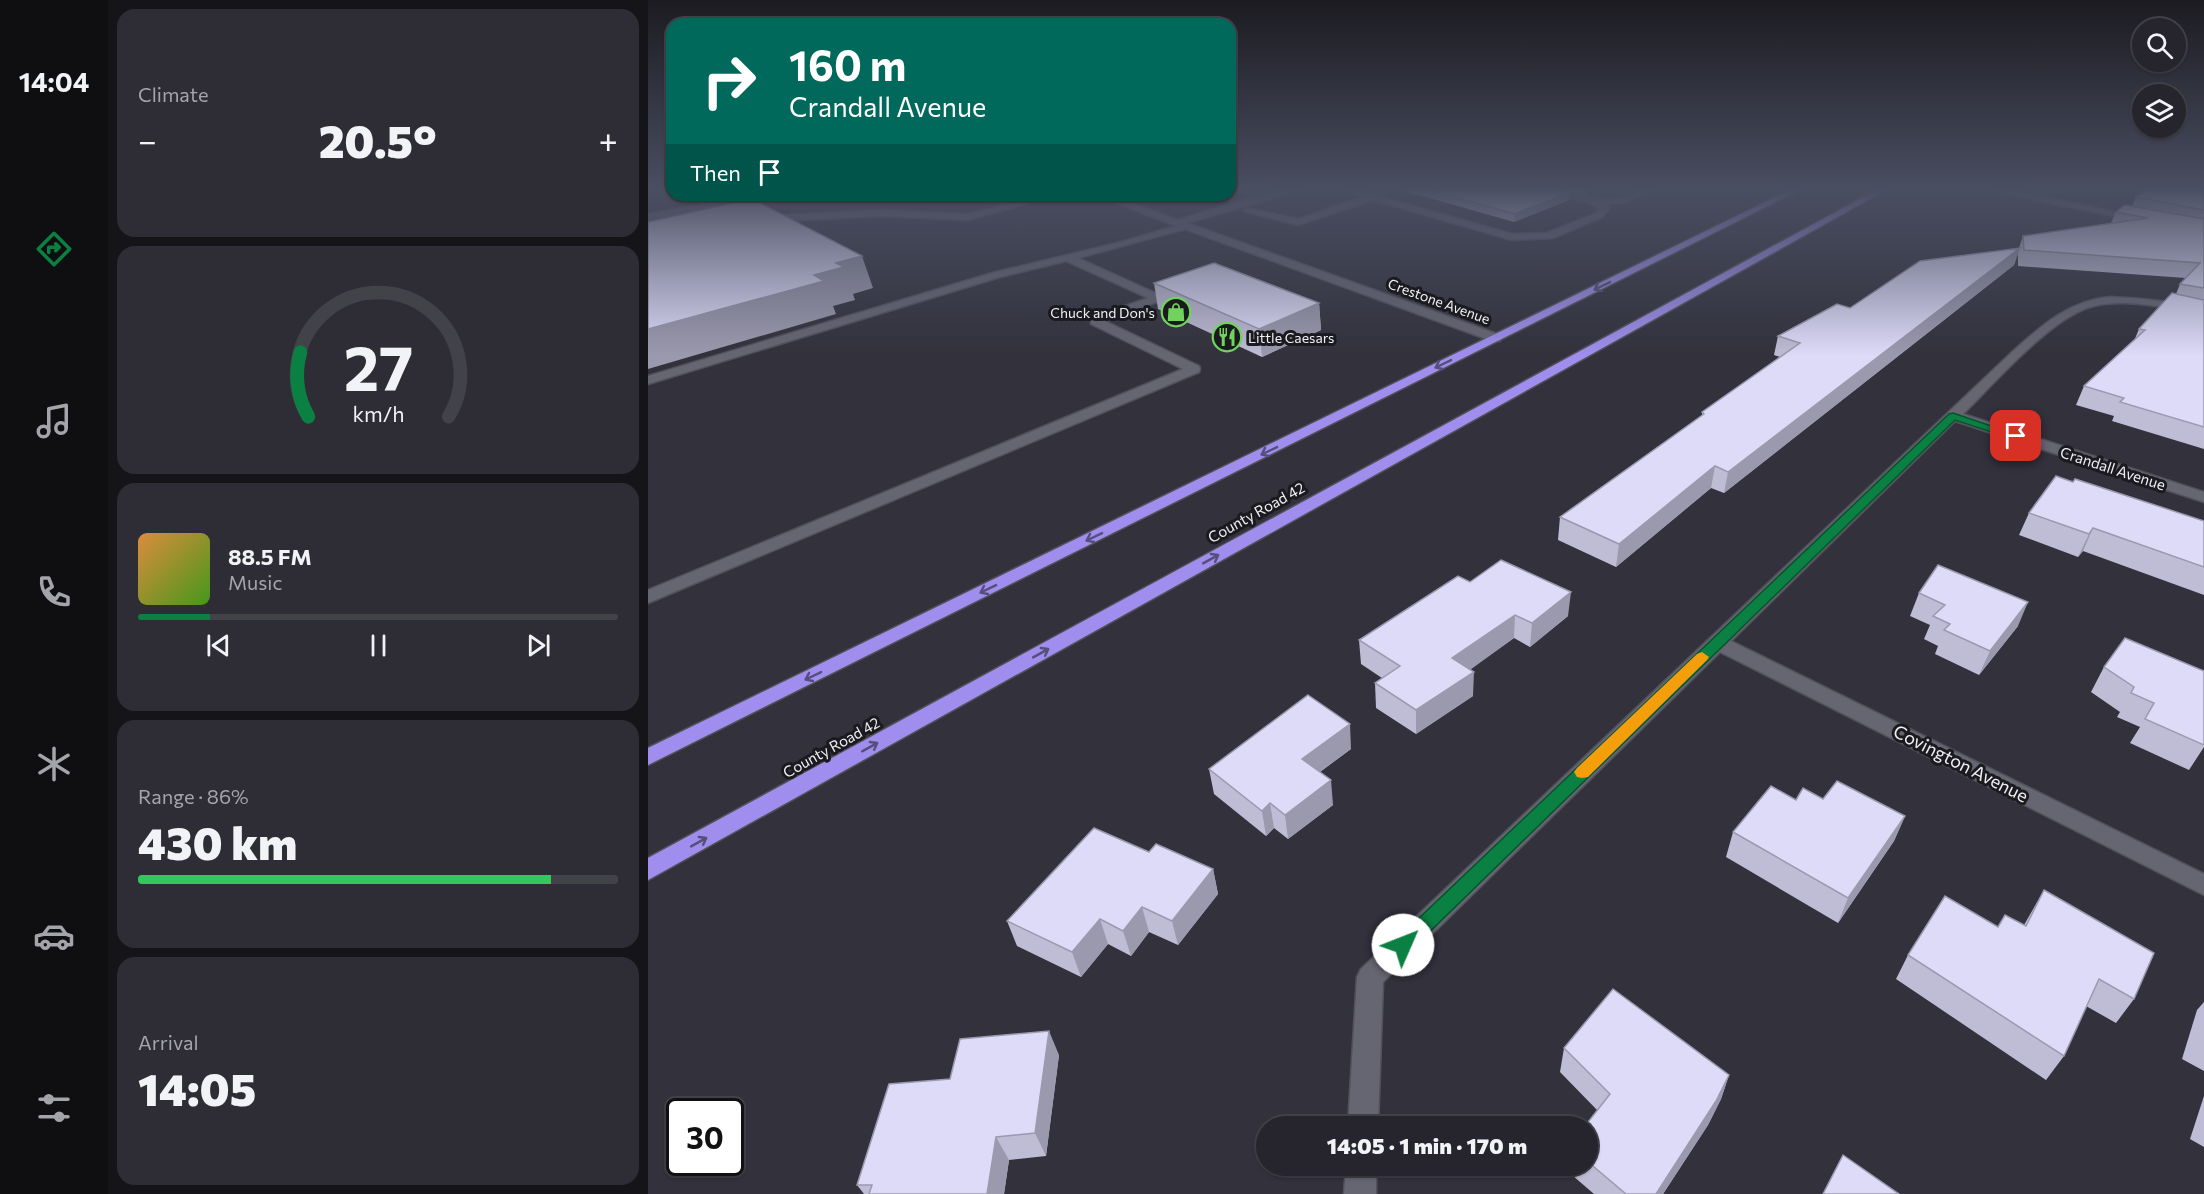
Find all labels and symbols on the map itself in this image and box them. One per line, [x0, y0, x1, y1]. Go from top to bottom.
street label: Crestone Avenue [1386, 275, 1492, 327]
one-way arrow [1593, 280, 1611, 292]
shop icon: Chuck and Don's [1160, 296, 1192, 328]
place label: Chuck and Don's [1050, 304, 1155, 321]
restaurant icon: Little Caesars [1211, 321, 1243, 353]
place label: Little Caesars [1248, 329, 1334, 346]
one-way arrow [1435, 359, 1453, 370]
pin [1990, 410, 2041, 461]
street label: Crandall Avenue [2058, 443, 2168, 494]
one-way arrow [1260, 445, 1278, 457]
street label: County Road 42 [1204, 478, 1308, 546]
one-way arrow [1085, 532, 1103, 543]
one-way arrow [1202, 553, 1220, 564]
one-way arrow [979, 584, 997, 596]
one-way arrow [1032, 647, 1049, 659]
one-way arrow [804, 670, 822, 682]
street label: County Road 42 [779, 713, 883, 781]
street label: Covington Avenue [1890, 719, 2032, 807]
one-way arrow [861, 741, 878, 753]
one-way arrow [690, 836, 707, 848]
position arrow [1371, 913, 1435, 977]
speed limit sign: 30 [666, 1098, 744, 1176]

